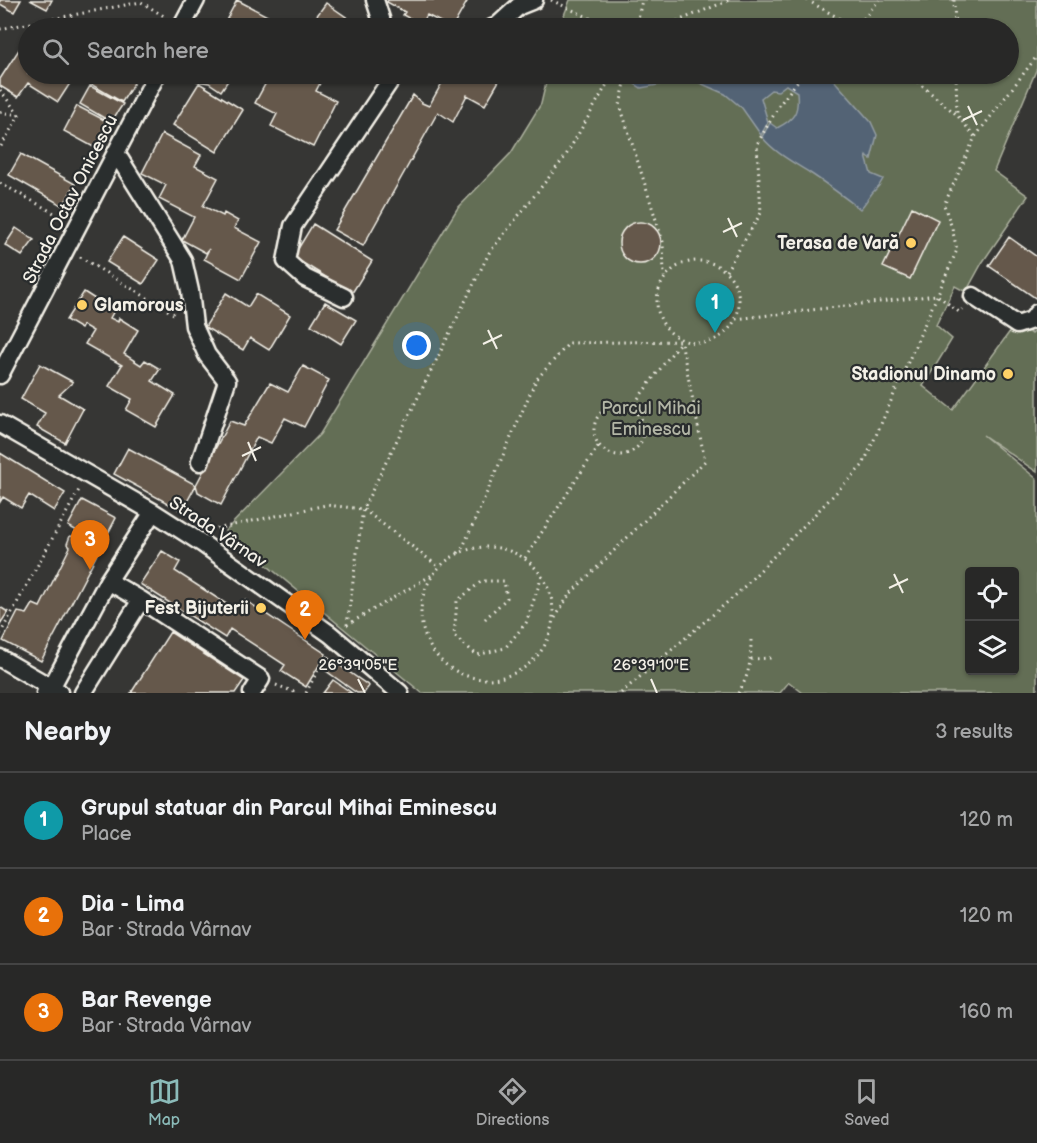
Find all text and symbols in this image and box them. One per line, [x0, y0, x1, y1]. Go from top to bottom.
search box [18, 18, 1019, 84]
icon: search [39, 35, 72, 68]
text: Search here [87, 38, 209, 65]
street label: Strada Octav Onicescu [19, 111, 122, 287]
place label: Terasa de Vară [777, 233, 899, 254]
marker: Terasa de Vară [904, 236, 918, 250]
pin: 1 [696, 284, 734, 333]
place label: Glamorous [94, 295, 184, 316]
marker: Glamorous [75, 298, 89, 312]
your location [402, 331, 431, 360]
place label: Stadionul Dinamo [851, 364, 996, 385]
marker: Stadionul Dinamo [1001, 367, 1015, 381]
park label: Parcul Mihai Eminescu [601, 398, 701, 440]
street label: Strada Vârnav [165, 492, 271, 573]
pin: 3 [70, 520, 110, 570]
map controls [965, 567, 1019, 675]
button: locate [965, 567, 1019, 621]
pin: 2 [286, 590, 324, 640]
place label: Fest Bijuterii [144, 598, 249, 619]
marker: Fest Bijuterii [254, 601, 268, 615]
button: layers [965, 621, 1019, 675]
text: 26°39'05"E [319, 656, 398, 675]
text: 26°39'10"E [613, 656, 689, 675]
text: Nearby [24, 717, 111, 748]
text: 3 results [935, 720, 1013, 744]
text: Grupul statuar din Parcul Mihai Eminescu [81, 795, 497, 822]
text: 1 [39, 808, 48, 832]
text: 120 m [960, 808, 1013, 832]
text: Place [81, 822, 132, 846]
text: Dia - Lima [81, 891, 185, 918]
text: 2 [38, 904, 49, 928]
text: 120 m [960, 904, 1013, 928]
text: Bar · Strada Vârnav [81, 918, 251, 942]
text: Bar Revenge [81, 987, 212, 1014]
text: 3 [38, 1000, 49, 1024]
text: 160 m [959, 1000, 1013, 1024]
text: Bar · Strada Vârnav [81, 1014, 251, 1038]
tab: Map [148, 1075, 181, 1130]
tab: Directions [476, 1075, 549, 1130]
tab: Saved [844, 1075, 889, 1130]

